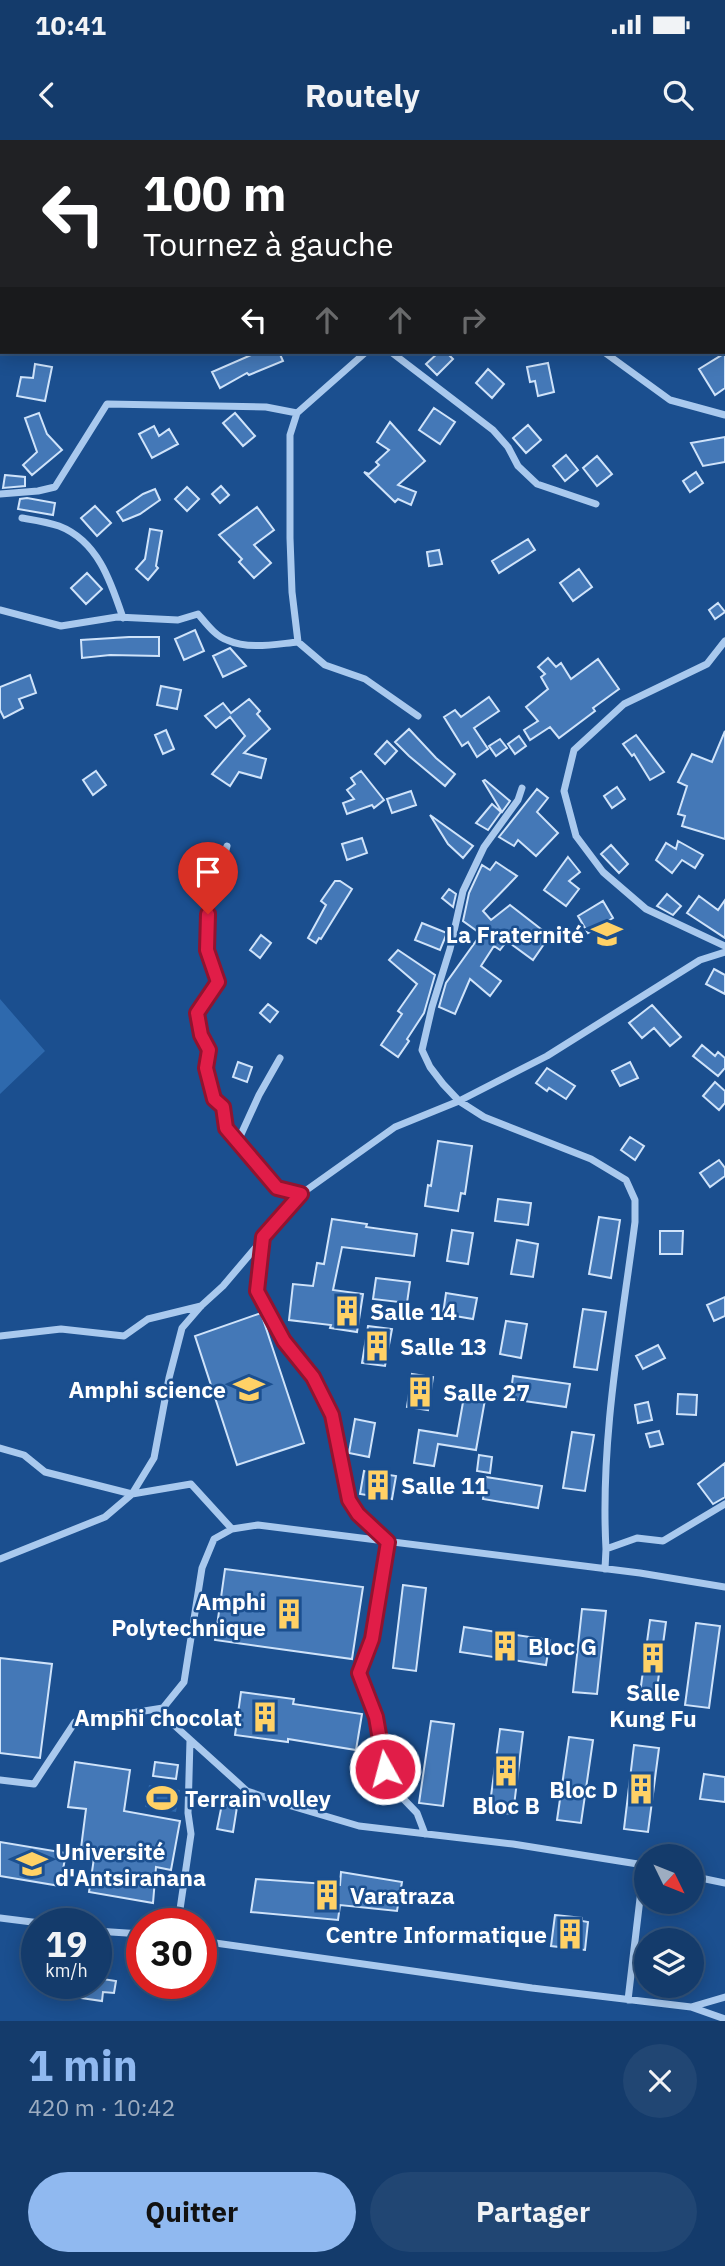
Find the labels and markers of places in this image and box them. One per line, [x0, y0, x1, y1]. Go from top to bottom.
pin [178, 842, 238, 914]
school or university icon: La Fraternité [590, 917, 624, 951]
place label: La Fraternité [446, 919, 584, 949]
building icon: Salle 14 [330, 1294, 364, 1328]
place label: Salle 14 [370, 1296, 457, 1326]
building icon: Salle 13 [360, 1329, 394, 1363]
place label: Salle 13 [400, 1331, 487, 1361]
school or university icon: Amphi science [232, 1372, 266, 1406]
place label: Amphi science [69, 1374, 226, 1404]
building icon: Salle 27 [403, 1375, 437, 1409]
place label: Salle 27 [443, 1377, 530, 1407]
building icon: Salle 11 [361, 1468, 395, 1502]
place label: Salle 11 [401, 1470, 488, 1500]
place label: Amphi Polytechnique [111, 1586, 266, 1642]
building icon: Amphi Polytechnique [272, 1597, 306, 1631]
building icon: Bloc G [488, 1629, 522, 1663]
place label: Bloc G [528, 1631, 597, 1661]
building icon: Salle Kung Fu [636, 1641, 670, 1675]
place label: Salle Kung Fu [609, 1677, 697, 1733]
building icon: Amphi chocolat [248, 1700, 282, 1734]
place label: Amphi chocolat [74, 1702, 242, 1732]
building icon: Bloc B [489, 1754, 523, 1788]
building icon: Bloc D [624, 1772, 658, 1806]
place label: Bloc D [549, 1774, 618, 1804]
sports icon: Terrain volley [145, 1781, 179, 1815]
place label: Terrain volley [185, 1783, 332, 1813]
place label: Bloc B [472, 1790, 540, 1820]
place label: Université d'Antsiranana [55, 1836, 206, 1892]
school or university icon: Université d'Antsiranana [15, 1847, 49, 1881]
building icon: Varatraza [310, 1878, 344, 1912]
place label: Varatraza [350, 1880, 455, 1910]
building icon: Centre Informatique [553, 1917, 587, 1951]
place label: Centre Informatique [325, 1919, 547, 1949]

